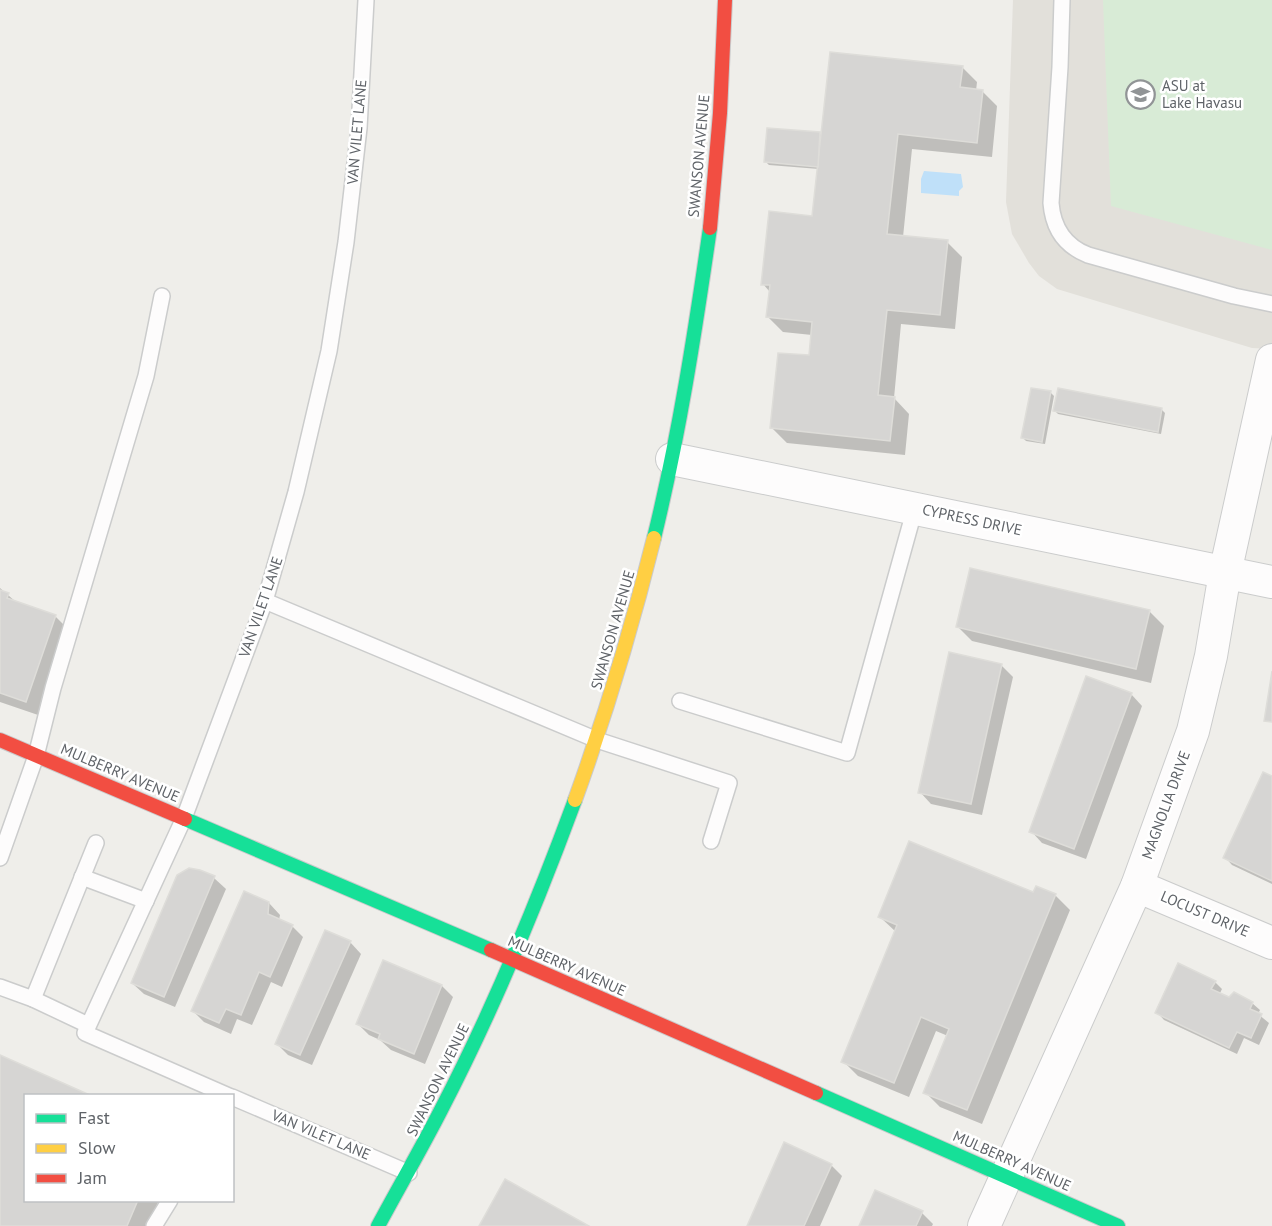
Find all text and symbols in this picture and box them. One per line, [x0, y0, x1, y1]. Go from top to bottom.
place label: ASU at Lake Havasu [1162, 76, 1242, 112]
street label: VAN VILET LANE [342, 79, 371, 186]
school or university icon: ASU at Lake Havasu [1125, 79, 1157, 111]
street label: SWANSON AVENUE [684, 94, 713, 218]
street label: CYPRESS DRIVE [921, 500, 1024, 539]
street label: VAN VILET LANE [234, 554, 287, 661]
street label: SWANSON AVENUE [586, 568, 639, 692]
street label: MULBERRY AVENUE [58, 739, 182, 806]
street label: MAGNOLIA DRIVE [1137, 748, 1194, 862]
street label: LOCUST DRIVE [1158, 886, 1253, 941]
street label: MULBERRY AVENUE [505, 931, 629, 1000]
street label: SWANSON AVENUE [402, 1020, 473, 1139]
legend [24, 1094, 234, 1202]
street label: VAN VILET LANE [268, 1105, 373, 1164]
text: Fast [78, 1106, 110, 1129]
street label: MULBERRY AVENUE [950, 1126, 1074, 1195]
text: Slow [78, 1136, 116, 1159]
text: Jam [77, 1166, 107, 1189]

